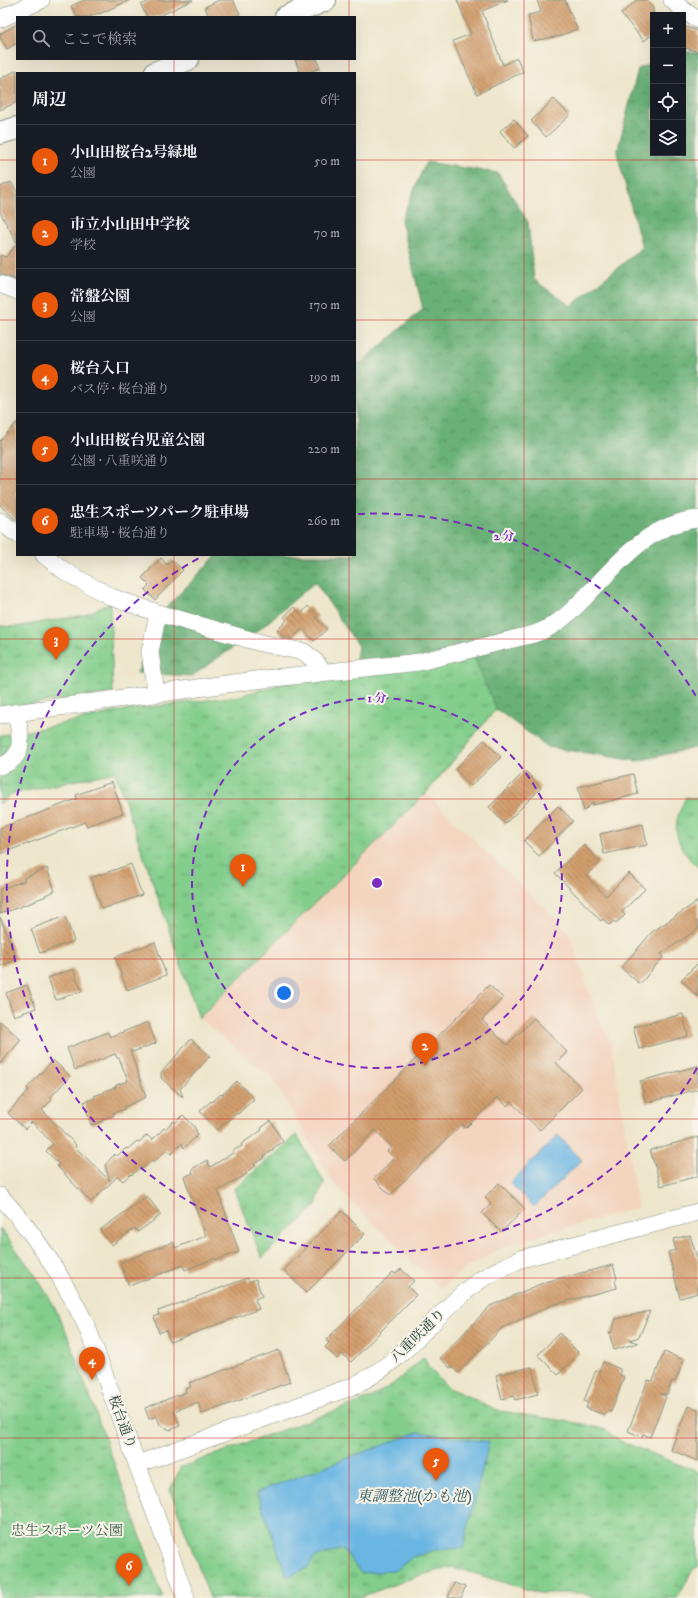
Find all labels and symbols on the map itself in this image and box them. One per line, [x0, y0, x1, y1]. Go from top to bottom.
text: 2 分 [494, 529, 514, 544]
pin: 3 [43, 627, 69, 660]
text: 1 分 [368, 691, 386, 706]
pin: 1 [230, 854, 256, 887]
centre of rings [370, 876, 384, 890]
your location [274, 983, 294, 1003]
pin: 2 [412, 1033, 438, 1066]
street label: 八重咲通り [387, 1305, 449, 1367]
pin: 4 [79, 1347, 105, 1380]
street label: 桜台通り [104, 1393, 140, 1451]
pin: 5 [423, 1448, 449, 1481]
water label: 東調整池(かも池) [357, 1487, 471, 1506]
park label: 忠生スポーツ公園 [11, 1522, 123, 1540]
pin: 6 [116, 1553, 142, 1586]

